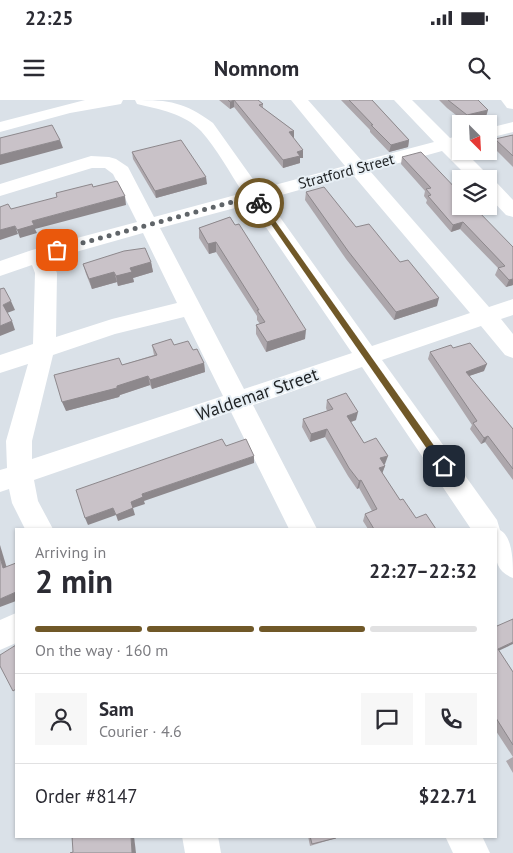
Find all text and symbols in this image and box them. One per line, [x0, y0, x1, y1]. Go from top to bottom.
text: 22:25 [25, 6, 73, 30]
icon: menu [20, 54, 48, 82]
text: Nomnom [214, 54, 299, 82]
icon: search [465, 54, 493, 82]
north arrow [452, 115, 498, 160]
map controls [452, 115, 497, 215]
street label: Stratford Street [296, 149, 396, 193]
button: layers [452, 170, 497, 215]
courier [234, 178, 284, 228]
icon: bike [245, 189, 273, 217]
pin [36, 229, 78, 271]
icon: bag [43, 236, 71, 264]
street label: Waldemar Street [193, 362, 321, 426]
pin [423, 445, 465, 487]
icon: home [430, 452, 458, 480]
text: Arriving in [35, 542, 106, 562]
text: 22:27–22:32 [369, 559, 477, 583]
text: 2 min [35, 560, 113, 602]
text: On the way · 160 m [35, 640, 168, 660]
button: person [35, 693, 87, 745]
button: chat [361, 693, 413, 745]
button: phone [425, 693, 477, 745]
text: Sam [99, 697, 134, 721]
text: Courier · 4.6 [99, 721, 182, 741]
text: Order #8147 [35, 784, 138, 808]
text: $22.71 [418, 784, 477, 808]

